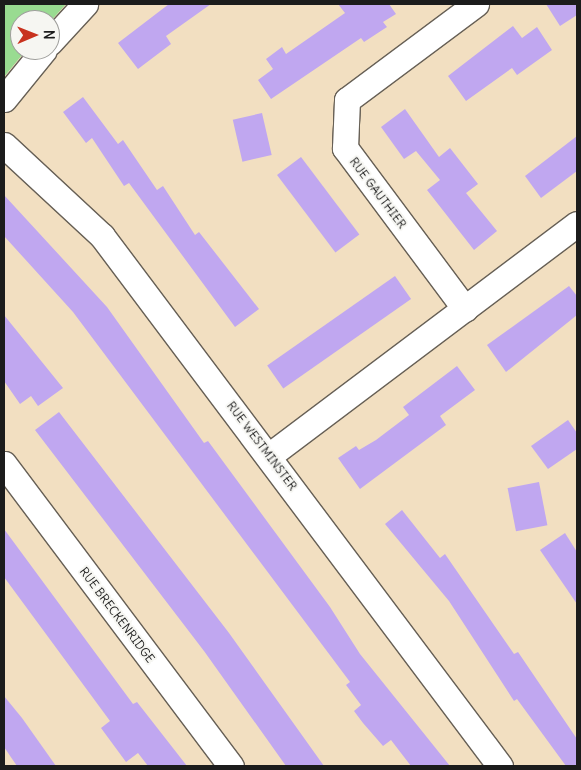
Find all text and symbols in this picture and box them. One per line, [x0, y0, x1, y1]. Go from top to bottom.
north arrow [10, 10, 60, 60]
text: N [40, 30, 58, 40]
street label: RUE GAUTHIER [347, 155, 409, 231]
street label: RUE WESTMINSTER [224, 399, 300, 493]
street label: RUE BRECKENRIDGE [76, 564, 158, 666]

